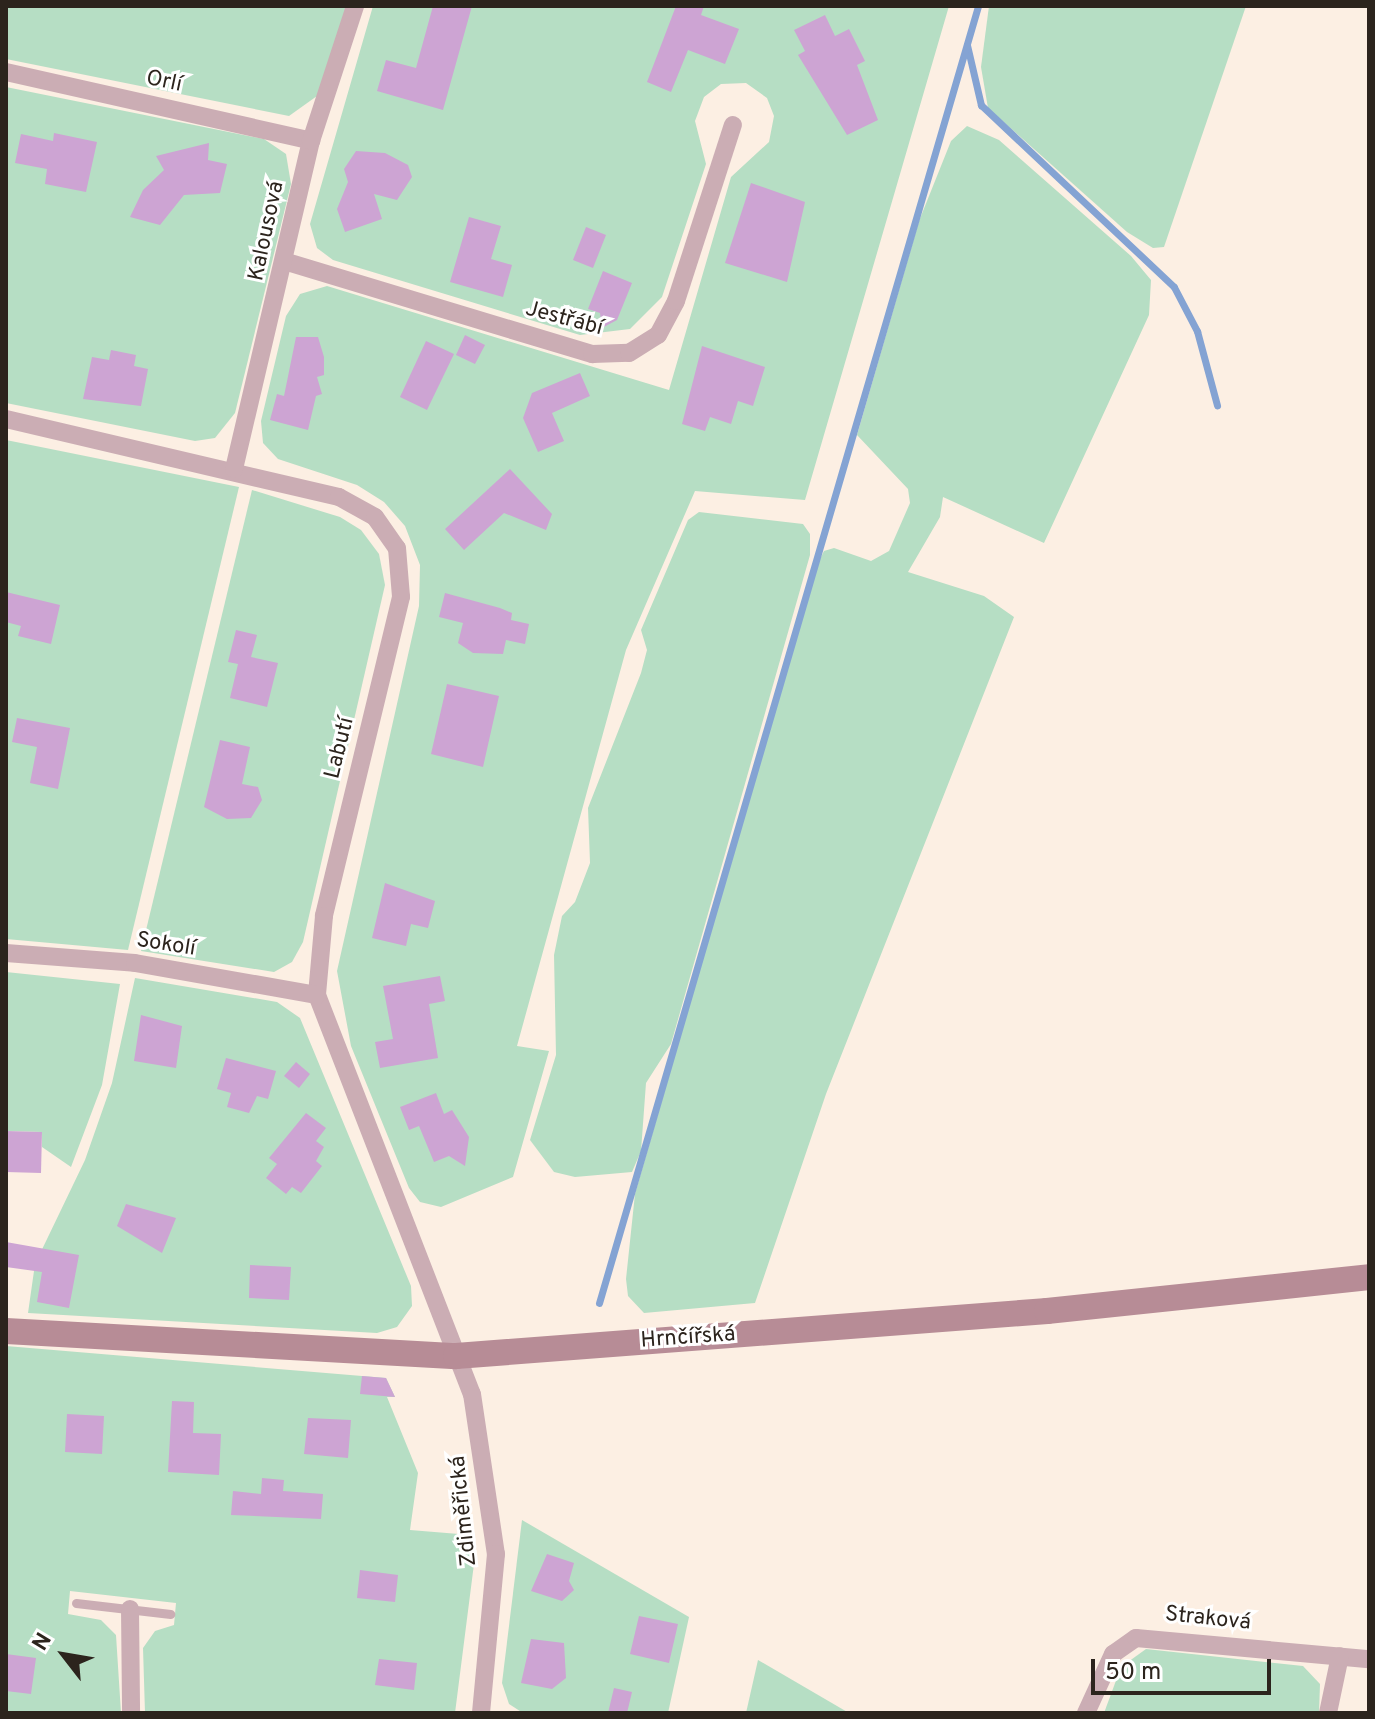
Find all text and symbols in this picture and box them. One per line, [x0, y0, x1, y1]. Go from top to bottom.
street label: Orlí [144, 65, 184, 99]
street label: Kalousová [244, 179, 290, 283]
street label: Jestřábí [522, 296, 606, 342]
street label: Labutí [320, 714, 360, 782]
street label: Sokolí [134, 927, 198, 963]
street label: Hrnčířská [640, 1322, 736, 1354]
street label: Zdiměřická [445, 1454, 483, 1568]
street label: Straková [1164, 1601, 1252, 1637]
north arrow [24, 1615, 104, 1695]
text: N [27, 1629, 59, 1656]
scale bar [1095, 1643, 1275, 1693]
text: 50 m [1105, 1658, 1161, 1688]

